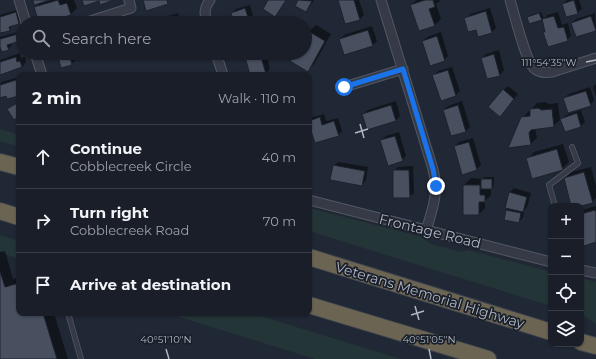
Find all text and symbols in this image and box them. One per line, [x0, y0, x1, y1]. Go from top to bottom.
search box [16, 16, 312, 60]
icon: search [30, 27, 52, 49]
text: Search here [62, 29, 151, 48]
text: 111°54'35"W [521, 56, 577, 69]
route start [335, 78, 353, 96]
text: 2 min [32, 88, 82, 108]
text: Walk · 110 m [218, 90, 296, 106]
text: Continue [70, 139, 142, 158]
icon: ahead [32, 146, 54, 168]
text: 40 m [262, 149, 296, 165]
text: Cobblecreek Circle [70, 158, 192, 174]
route end [427, 177, 445, 195]
text: Turn right [70, 203, 149, 222]
map controls [548, 203, 584, 347]
button: + [548, 203, 584, 239]
icon: right [32, 210, 54, 232]
street label: Frontage Road [377, 210, 483, 252]
text: 70 m [263, 213, 296, 229]
text: Cobblecreek Road [70, 222, 189, 238]
button: − [548, 239, 584, 275]
street label: Veterans Memorial Highway [333, 258, 527, 332]
icon: arrive [32, 274, 54, 296]
text: Arrive at destination [70, 275, 231, 294]
button: locate [548, 275, 584, 311]
button: layers [548, 311, 584, 347]
text: 40°51'10"N [140, 333, 192, 346]
text: 40°51'05"N [402, 333, 456, 346]

